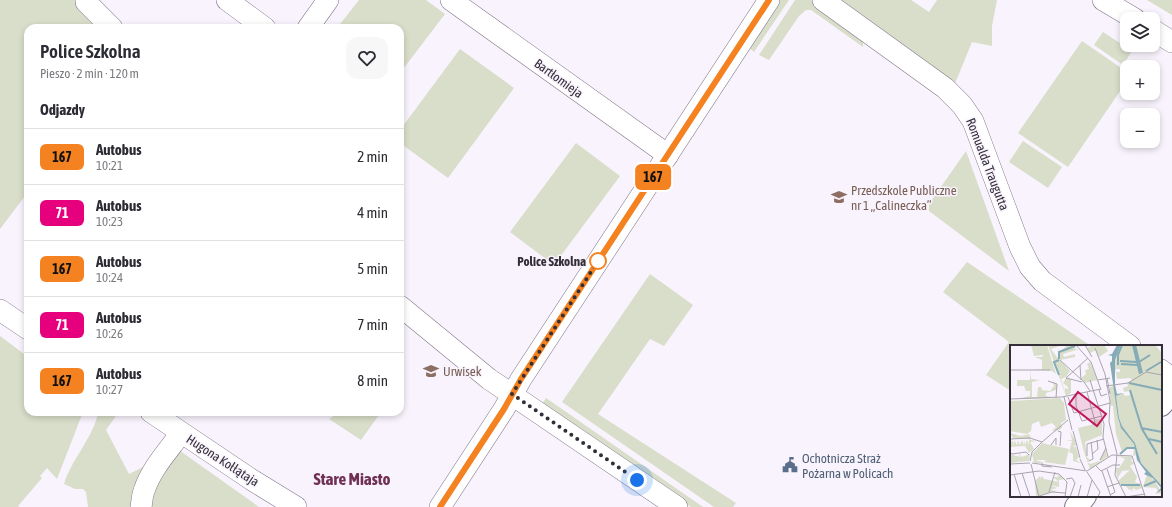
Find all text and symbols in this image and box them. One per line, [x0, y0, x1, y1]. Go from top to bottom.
map controls [1120, 12, 1160, 148]
button: layers [1120, 12, 1160, 52]
button: heart [346, 37, 388, 79]
text: Police Szkolna [40, 40, 141, 62]
street label: Bartłomieja [531, 56, 586, 101]
button: + [1120, 60, 1160, 100]
text: Pieszo · 2 min · 120 m [40, 66, 139, 81]
text: Odjazdy [40, 101, 85, 118]
button: − [1120, 108, 1160, 148]
street label: Romualda Traugutta [963, 116, 1012, 213]
text: Autobus [96, 141, 141, 158]
text: 2 min [357, 148, 388, 165]
text: 167 [52, 149, 72, 165]
text: 10:21 [96, 158, 123, 173]
line badge: 167 [630, 164, 676, 190]
text: 167 [643, 169, 663, 185]
place label: Przedszkole Publiczne nr 1 „Calineczka” [851, 183, 957, 213]
school or university icon: Przedszkole Publiczne nr 1 „Calineczka” [830, 188, 848, 206]
text: Autobus [96, 197, 141, 214]
text: 4 min [357, 204, 388, 221]
text: 71 [55, 205, 69, 221]
text: 10:23 [96, 214, 123, 229]
marker: Police Szkolna [589, 252, 607, 270]
text: Autobus [96, 253, 141, 270]
place label: Police Szkolna [517, 254, 586, 269]
text: 5 min [357, 260, 388, 277]
text: 167 [52, 261, 72, 277]
text: 10:24 [96, 270, 123, 285]
text: Autobus [96, 309, 141, 326]
text: 7 min [357, 316, 388, 333]
text: 71 [55, 317, 69, 333]
text: 10:26 [96, 326, 123, 341]
inset map [1010, 345, 1162, 497]
school or university icon: Urwisek [422, 362, 440, 380]
place label: Urwisek [443, 364, 482, 379]
text: Autobus [96, 365, 141, 382]
text: 8 min [357, 372, 388, 389]
text: 167 [52, 373, 72, 389]
text: 10:27 [96, 382, 123, 397]
street label: Hugona Kołłątaja [184, 431, 262, 489]
place label: Ochotnicza Straż Pożarna w Policach [802, 451, 893, 481]
public building icon: Ochotnicza Straż Pożarna w Policach [781, 456, 799, 474]
district label: Stare Miasto [314, 469, 390, 489]
your location [627, 470, 647, 490]

